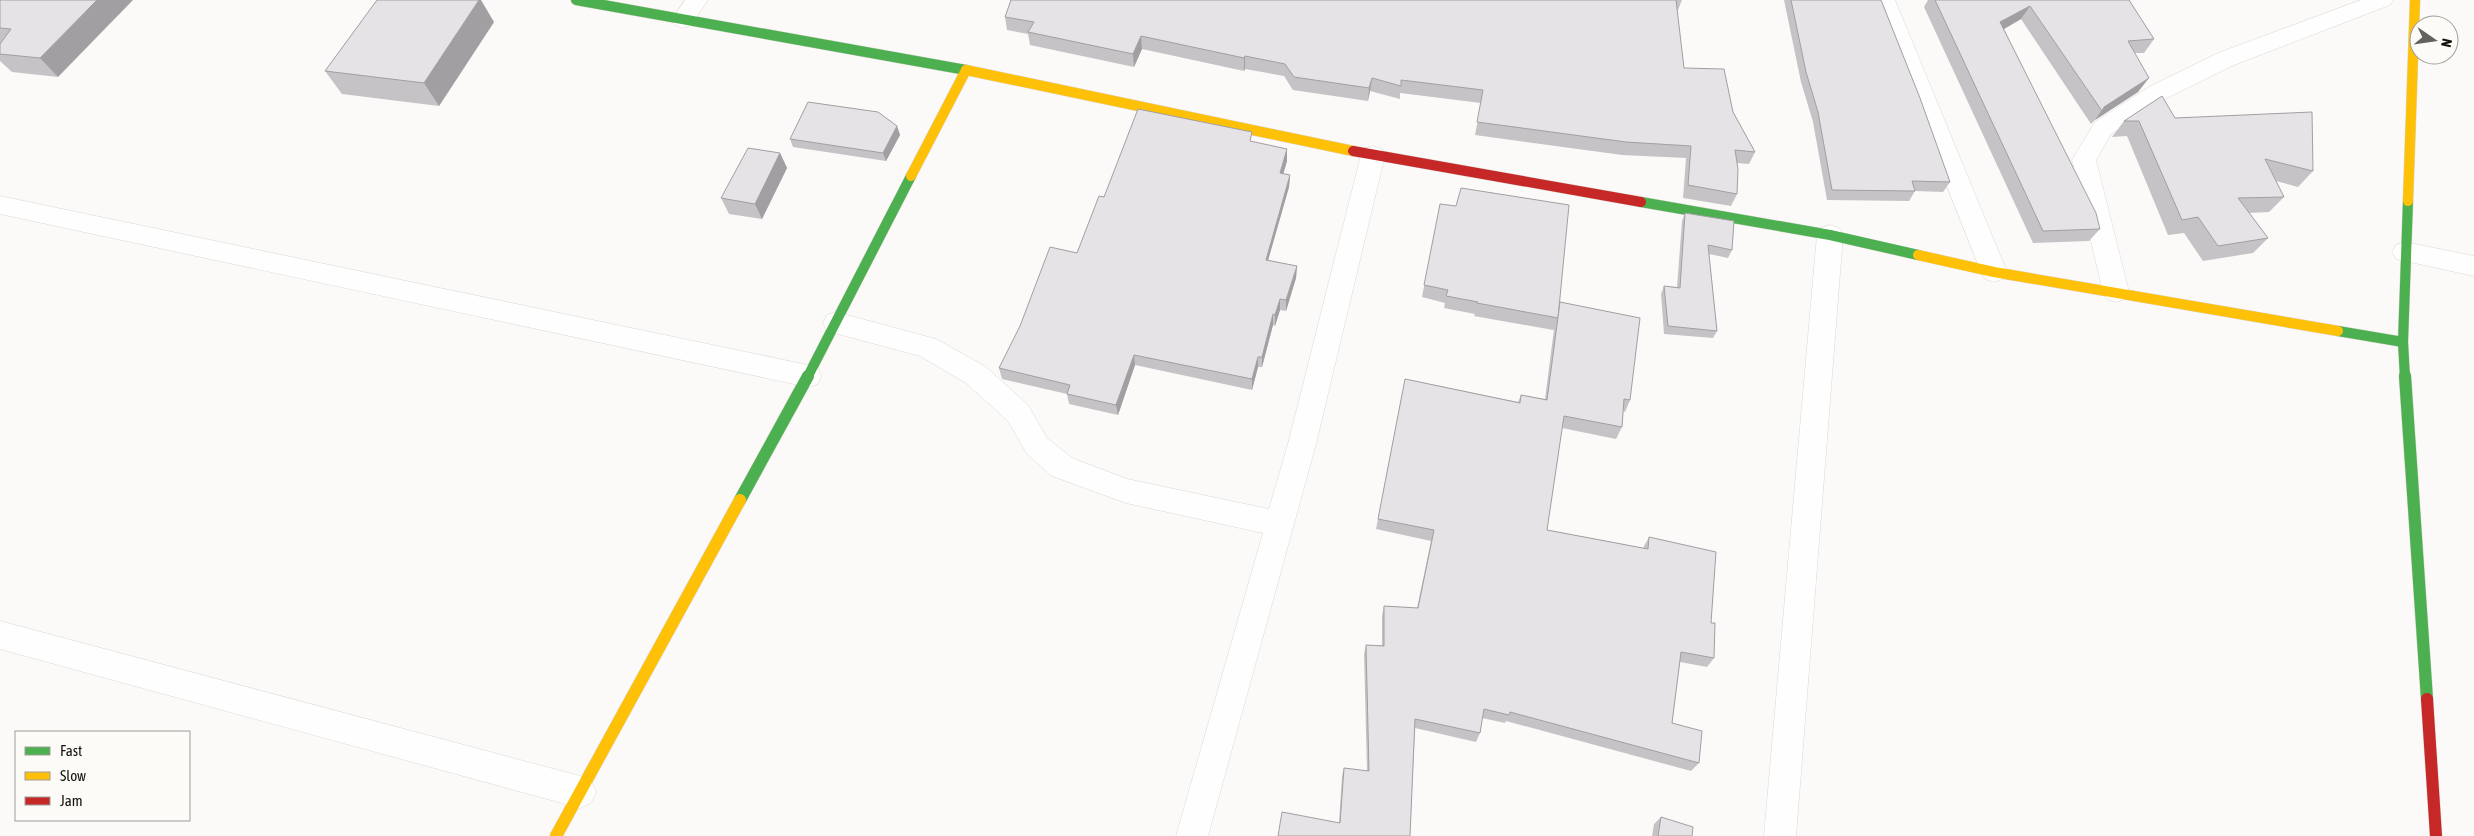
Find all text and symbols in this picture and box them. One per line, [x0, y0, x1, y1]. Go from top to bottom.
north arrow [2409, 15, 2459, 65]
text: N [2438, 37, 2455, 49]
legend [15, 731, 190, 821]
text: Fast [60, 742, 82, 759]
text: Slow [60, 767, 86, 784]
text: Jam [60, 792, 83, 809]

